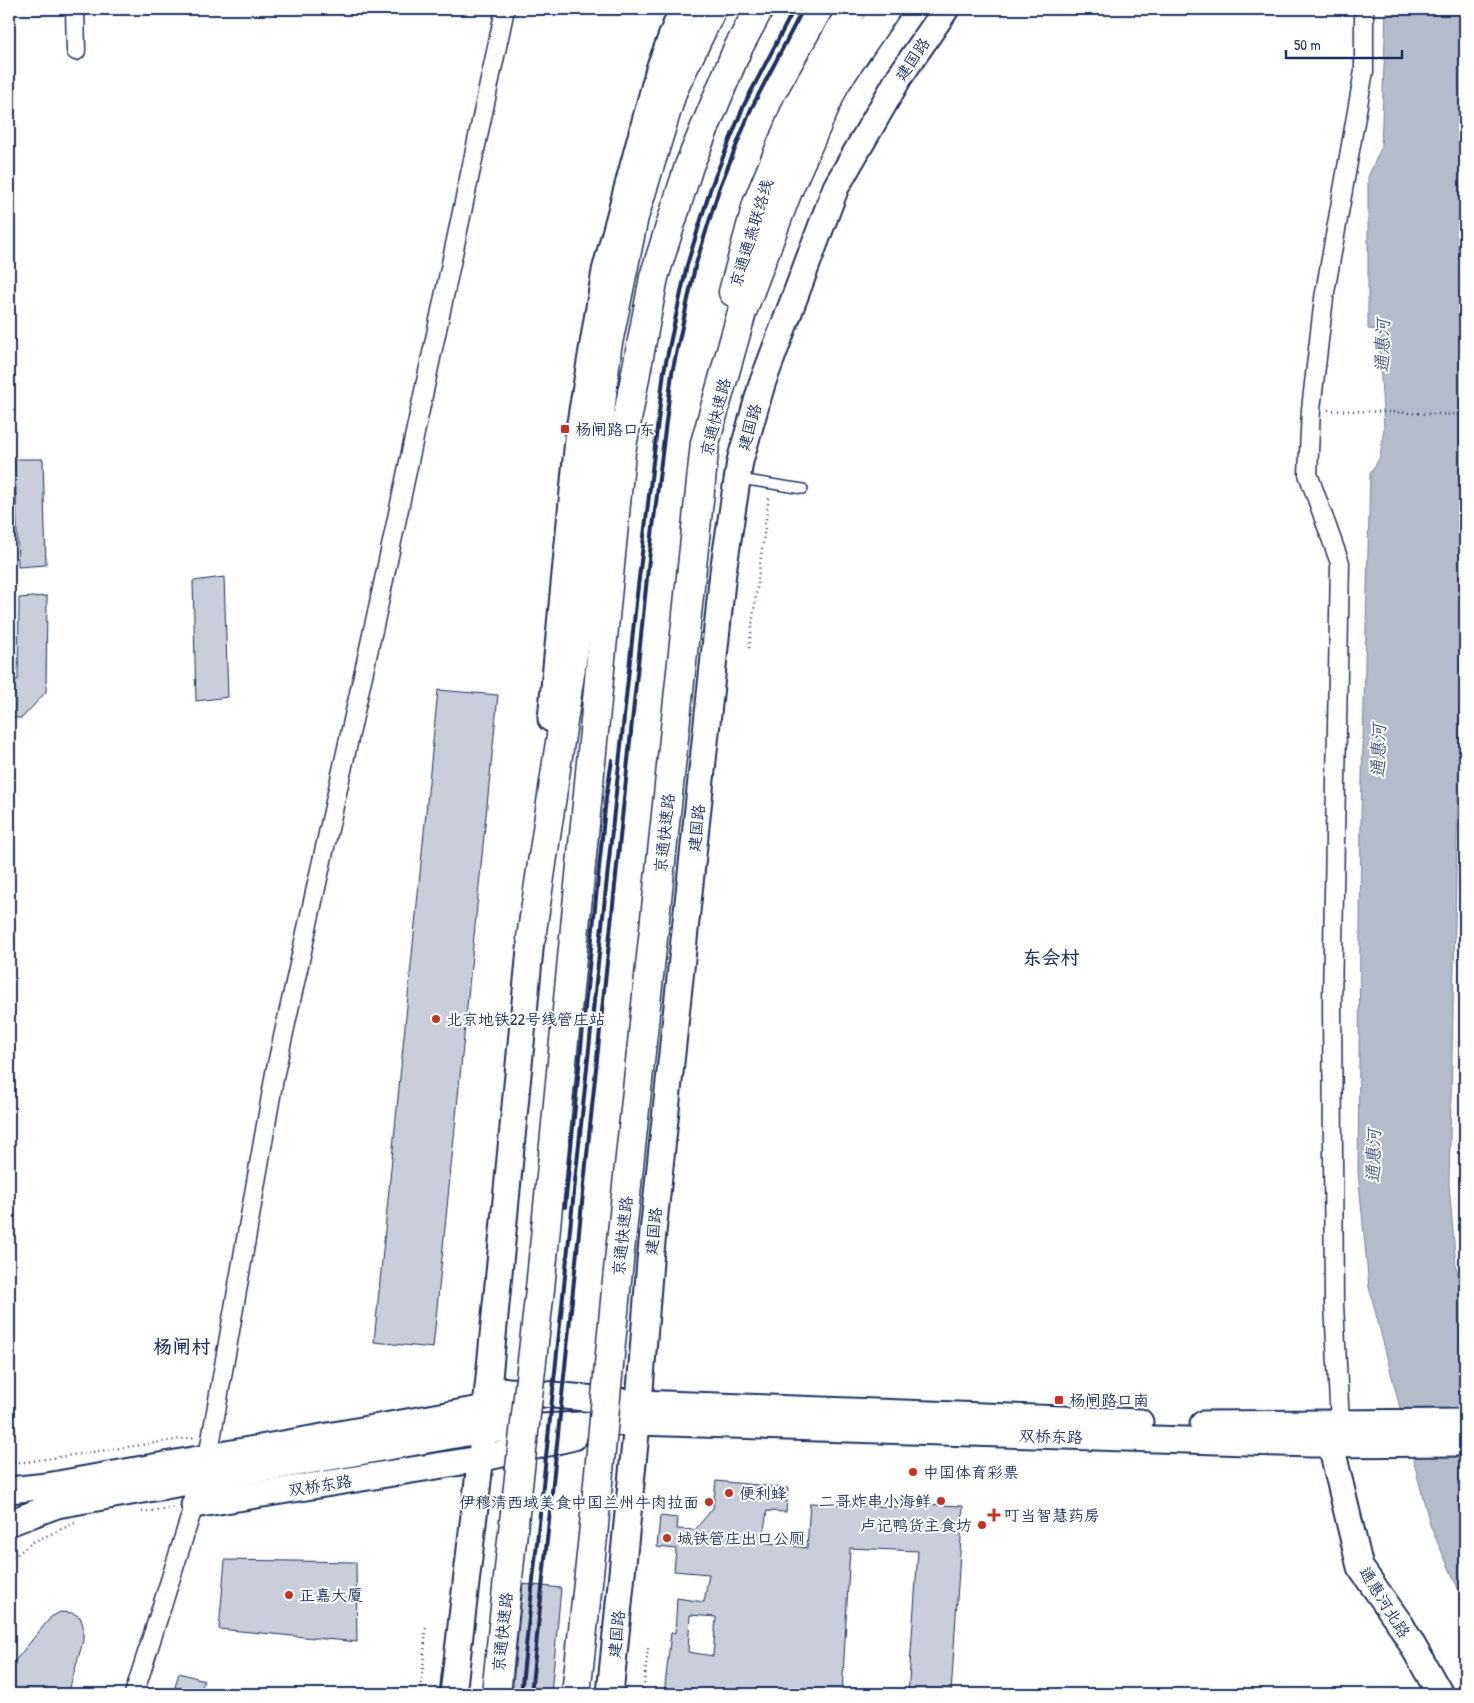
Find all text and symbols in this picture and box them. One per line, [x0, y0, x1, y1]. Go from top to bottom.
scale bar [1286, 28, 1403, 60]
street label: 建国路 [889, 33, 935, 85]
text: 50 m [1294, 34, 1321, 55]
street label: 京通通燕联络线 [724, 176, 778, 290]
water label: 通惠河 [1369, 316, 1395, 373]
street label: 京通快速路 [695, 376, 735, 458]
street label: 建国路 [732, 401, 766, 453]
place label: 杨闸路口东 [575, 418, 655, 440]
marker: 杨闸路口东 [559, 423, 571, 435]
water label: 通惠河 [1365, 721, 1391, 778]
street label: 京通快速路 [649, 792, 679, 874]
street label: 建国路 [683, 803, 709, 853]
district label: 东会村 [1022, 944, 1080, 970]
place label: 北京地铁22号线管庄站 [446, 1008, 605, 1030]
marker: 北京地铁22号线管庄站 [430, 1013, 442, 1025]
water label: 通惠河 [1360, 1126, 1386, 1183]
street label: 京通快速路 [607, 1195, 637, 1277]
street label: 建国路 [640, 1206, 666, 1256]
district label: 杨闸村 [153, 1333, 211, 1359]
place label: 杨闸路口南 [1069, 1389, 1149, 1411]
marker: 杨闸路口南 [1053, 1394, 1065, 1406]
street label: 双桥东路 [1019, 1424, 1083, 1448]
place label: 中国体育彩票 [923, 1461, 1019, 1483]
marker: 中国体育彩票 [907, 1466, 919, 1478]
street label: 双桥东路 [287, 1469, 353, 1501]
place label: 便利蜂 [739, 1482, 787, 1504]
marker: 便利蜂 [723, 1487, 735, 1499]
place label: 二哥炸串小海鲜 [819, 1490, 931, 1512]
place label: 伊穆清西域美食中国兰州牛肉拉面 [459, 1491, 699, 1513]
marker: 二哥炸串小海鲜 [935, 1495, 947, 1507]
marker: 伊穆清西域美食中国兰州牛肉拉面 [703, 1496, 715, 1508]
place label: 叮当智慧药房 [1004, 1504, 1100, 1526]
marker: 叮当智慧药房 [988, 1509, 1000, 1521]
place label: 卢记鸭货主食坊 [860, 1514, 972, 1536]
marker: 卢记鸭货主食坊 [976, 1519, 988, 1531]
place label: 城铁管庄出口公厕 [677, 1527, 805, 1549]
marker: 城铁管庄出口公厕 [661, 1532, 673, 1544]
street label: 通惠河北路 [1354, 1562, 1416, 1642]
place label: 正嘉大厦 [299, 1584, 363, 1606]
marker: 正嘉大厦 [283, 1589, 295, 1601]
street label: 京通快速路 [487, 1591, 517, 1673]
street label: 建国路 [603, 1609, 629, 1659]

